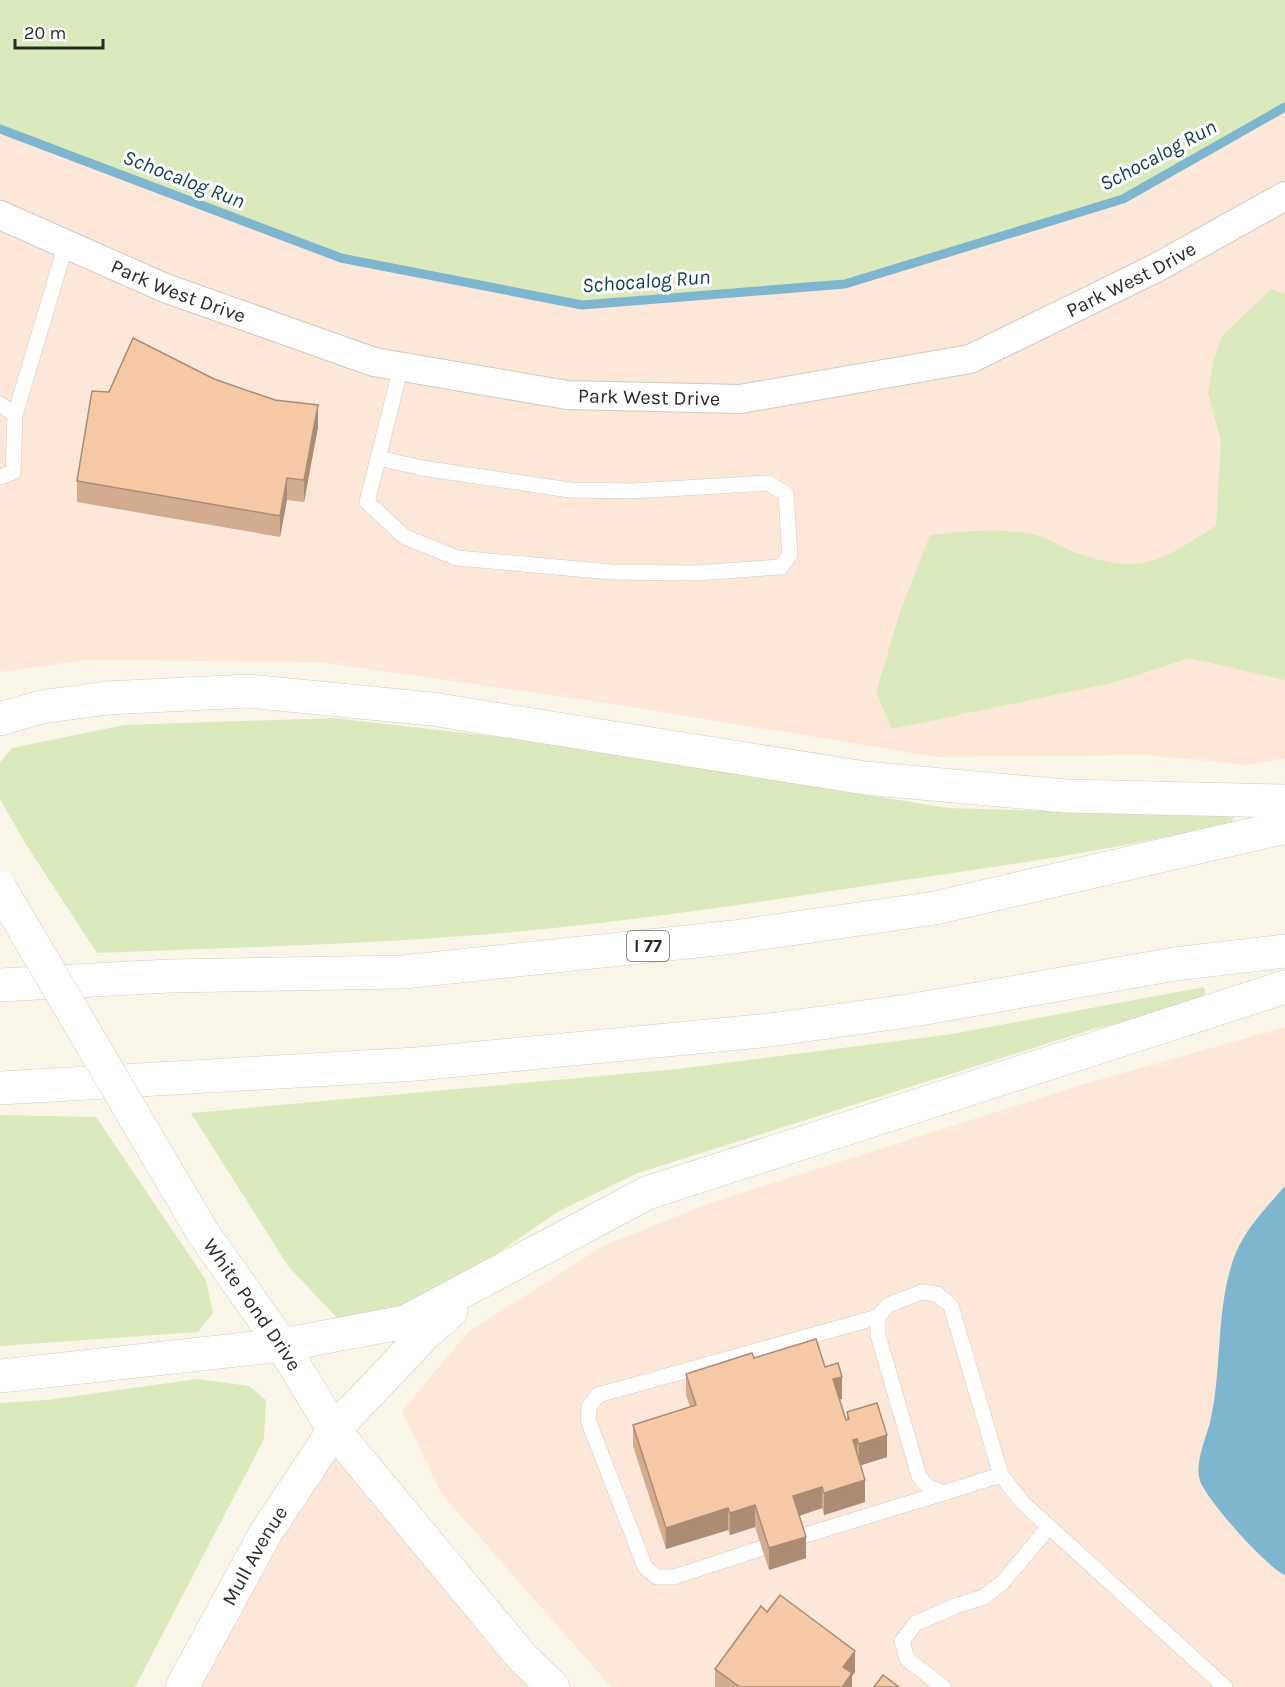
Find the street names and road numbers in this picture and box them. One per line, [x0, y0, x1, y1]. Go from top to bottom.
street label: Park West Drive [1062, 237, 1200, 322]
street label: Park West Drive [108, 254, 249, 327]
street label: Park West Drive [578, 384, 721, 410]
road number: I 77 [627, 931, 669, 961]
street label: White Pond Drive [199, 1234, 306, 1375]
street label: Mull Avenue [217, 1501, 292, 1609]

